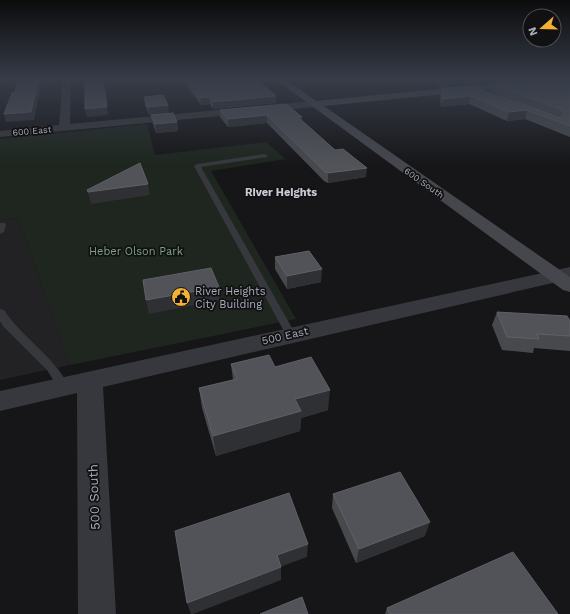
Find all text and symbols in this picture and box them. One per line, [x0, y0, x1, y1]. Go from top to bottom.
north arrow [522, 8, 562, 48]
text: N [526, 25, 541, 37]
street label: 600 East [12, 124, 52, 138]
street label: 600 South [402, 166, 446, 200]
district label: River Heights [245, 186, 317, 199]
park label: Heber Olson Park [89, 245, 183, 258]
place label: River Heights City Building [195, 285, 266, 311]
public building icon: River Heights City Building [170, 286, 192, 308]
street label: 500 East [260, 324, 310, 348]
street label: 500 South [85, 464, 103, 530]

